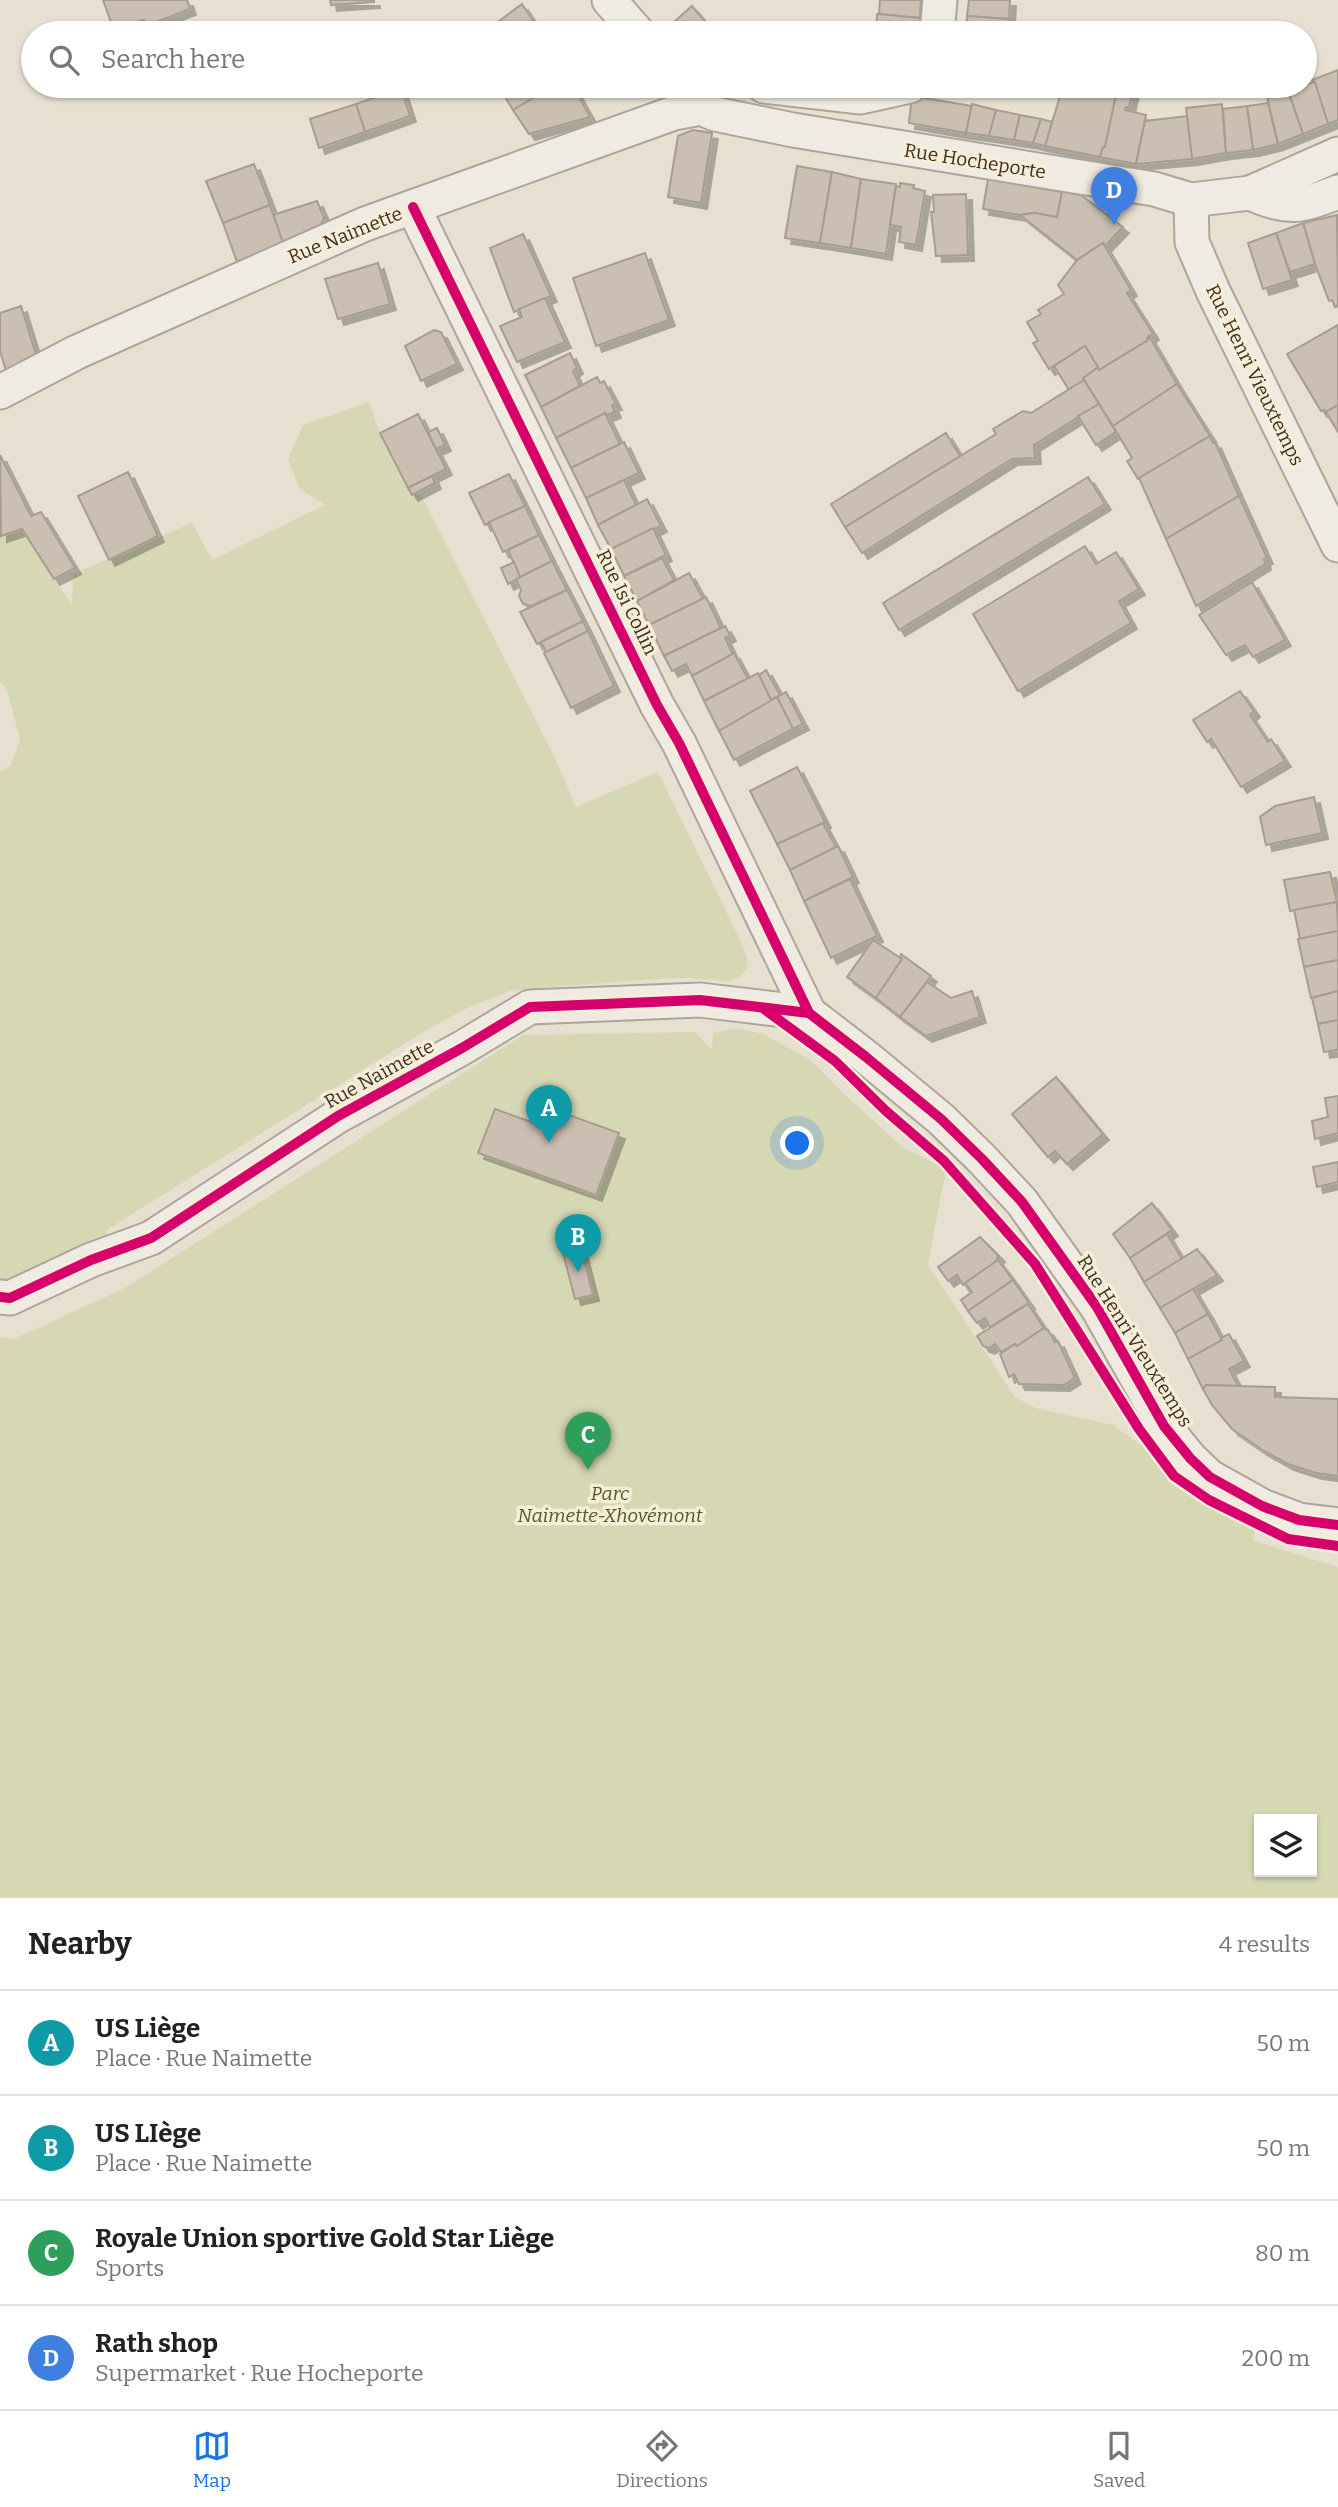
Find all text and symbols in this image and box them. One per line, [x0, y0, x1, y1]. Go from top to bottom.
search box [21, 21, 1317, 98]
icon: search [45, 41, 83, 79]
text: Search here [101, 44, 245, 75]
street label: Rue Hocheporte [902, 138, 1048, 184]
pin: D [1091, 167, 1137, 225]
street label: Rue Naimette [284, 202, 406, 268]
street label: Rue Henri Vieuxtemps [1201, 281, 1309, 469]
street label: Rue Isi Collin [592, 546, 662, 658]
street label: Rue Naimette [320, 1035, 438, 1113]
pin: A [526, 1085, 572, 1143]
your location [780, 1126, 814, 1160]
pin: B [555, 1214, 601, 1272]
street label: Rue Henri Vieuxtemps [1073, 1251, 1197, 1431]
pin: C [565, 1412, 611, 1470]
park label: Parc Naimette-Xhovémont [517, 1482, 703, 1527]
map controls [1254, 1814, 1317, 1877]
button: layers [1254, 1814, 1317, 1877]
text: Nearby [28, 1926, 132, 1962]
text: 4 results [1219, 1930, 1310, 1958]
text: US Liège [95, 2013, 200, 2044]
text: A [43, 2029, 59, 2057]
text: 50 m [1256, 2029, 1310, 2057]
text: Place · Rue Naimette [95, 2044, 312, 2072]
text: US LIège [95, 2118, 201, 2149]
text: B [44, 2134, 58, 2162]
text: 50 m [1256, 2134, 1310, 2162]
text: Place · Rue Naimette [95, 2149, 312, 2177]
text: Royale Union sportive Gold Star Liège [95, 2223, 554, 2254]
text: C [44, 2239, 58, 2267]
text: 80 m [1255, 2239, 1310, 2267]
text: Sports [95, 2254, 164, 2282]
text: Rath shop [95, 2328, 218, 2359]
text: D [43, 2344, 59, 2372]
text: 200 m [1241, 2344, 1310, 2372]
text: Supermarket · Rue Hocheporte [95, 2359, 424, 2387]
tab: Map [193, 2427, 231, 2492]
tab: Directions [616, 2427, 708, 2492]
tab: Saved [1093, 2427, 1145, 2492]

